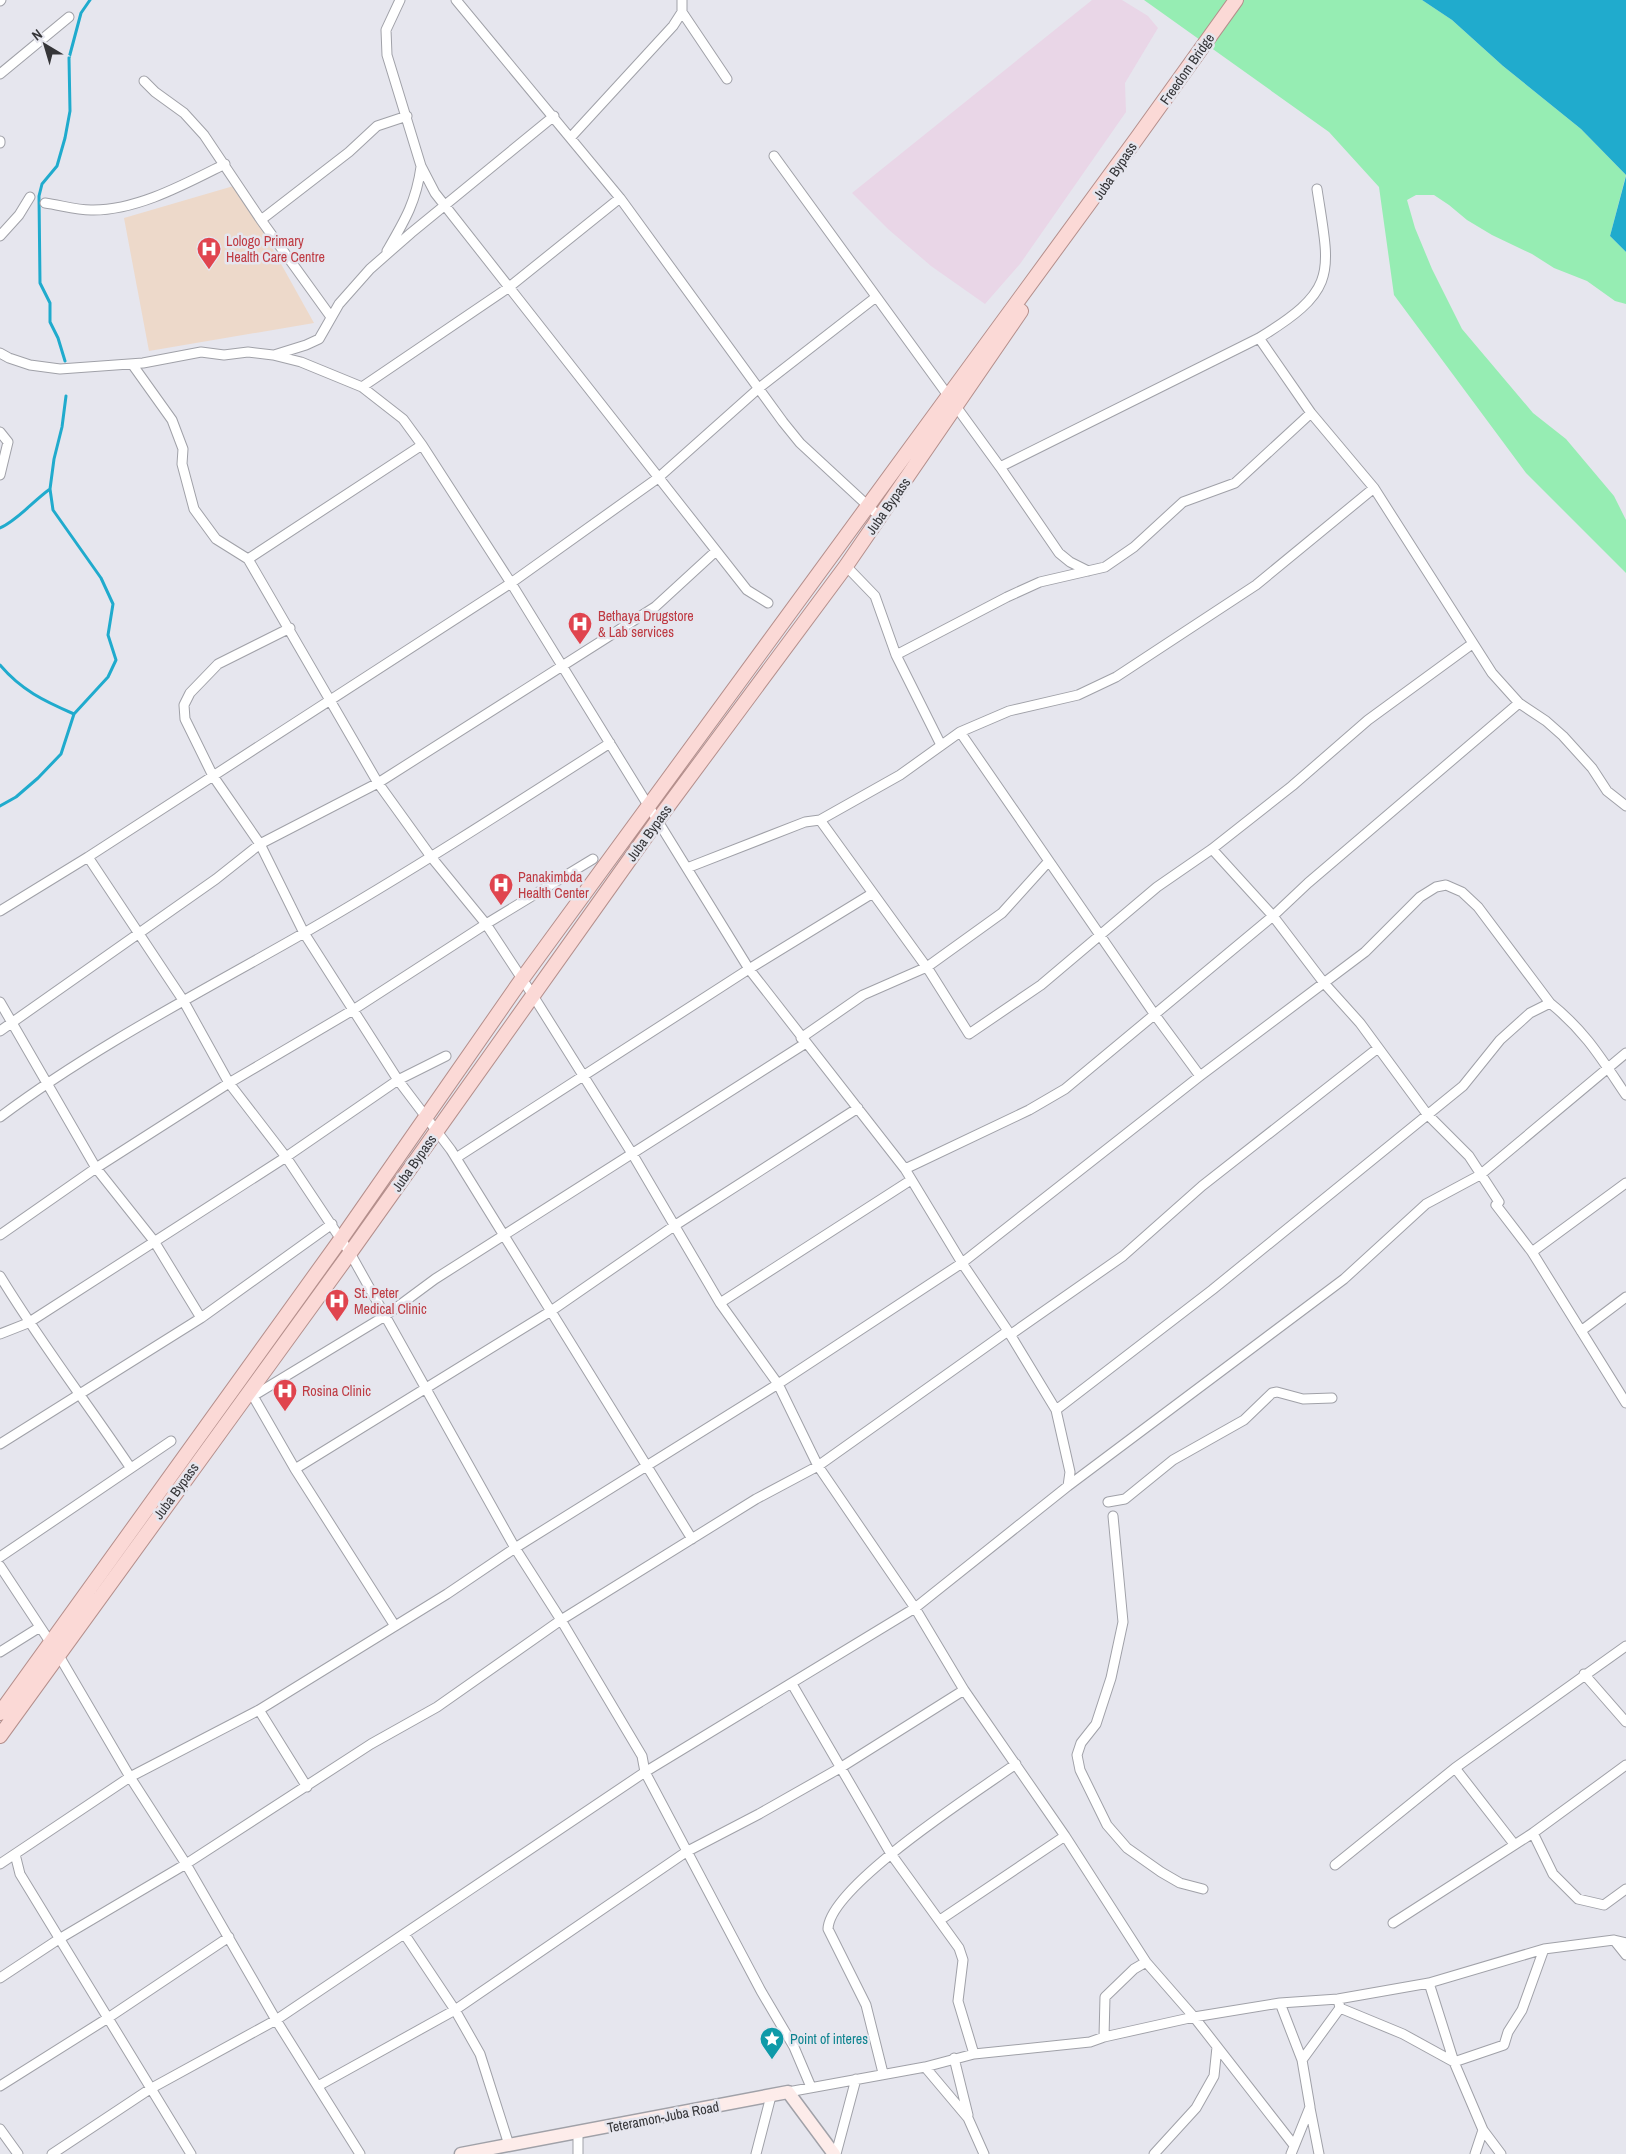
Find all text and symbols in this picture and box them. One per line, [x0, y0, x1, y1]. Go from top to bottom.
north arrow [20, 20, 70, 70]
text: N [28, 25, 46, 44]
street label: Freedom Bridge [1156, 30, 1218, 108]
street label: Juba Bypass [1089, 139, 1141, 203]
place label: Lologo Primary Health Care Centre [226, 232, 325, 266]
hospital icon: Lologo Primary Health Care Centre [196, 236, 222, 270]
street label: Juba Bypass [862, 474, 914, 538]
place label: Bethaya Drugstore & Lab services [598, 607, 694, 641]
hospital icon: Bethaya Drugstore & Lab services [567, 611, 593, 645]
street label: Juba Bypass [622, 801, 676, 865]
place label: Panakimbda Health Center [518, 868, 589, 902]
hospital icon: Panakimbda Health Center [488, 872, 514, 906]
street label: Juba Bypass [388, 1131, 440, 1195]
place label: St. Peter Medical Clinic [354, 1284, 427, 1318]
hospital icon: St. Peter Medical Clinic [324, 1288, 350, 1322]
hospital icon: Rosina Clinic [272, 1378, 298, 1412]
place label: Rosina Clinic [302, 1382, 371, 1400]
street label: Juba Bypass [149, 1459, 203, 1523]
place icon: Point of interes [759, 2026, 785, 2060]
place label: Point of interes [790, 2030, 868, 2048]
street label: Teteramon-Juba Road [606, 2097, 720, 2137]

